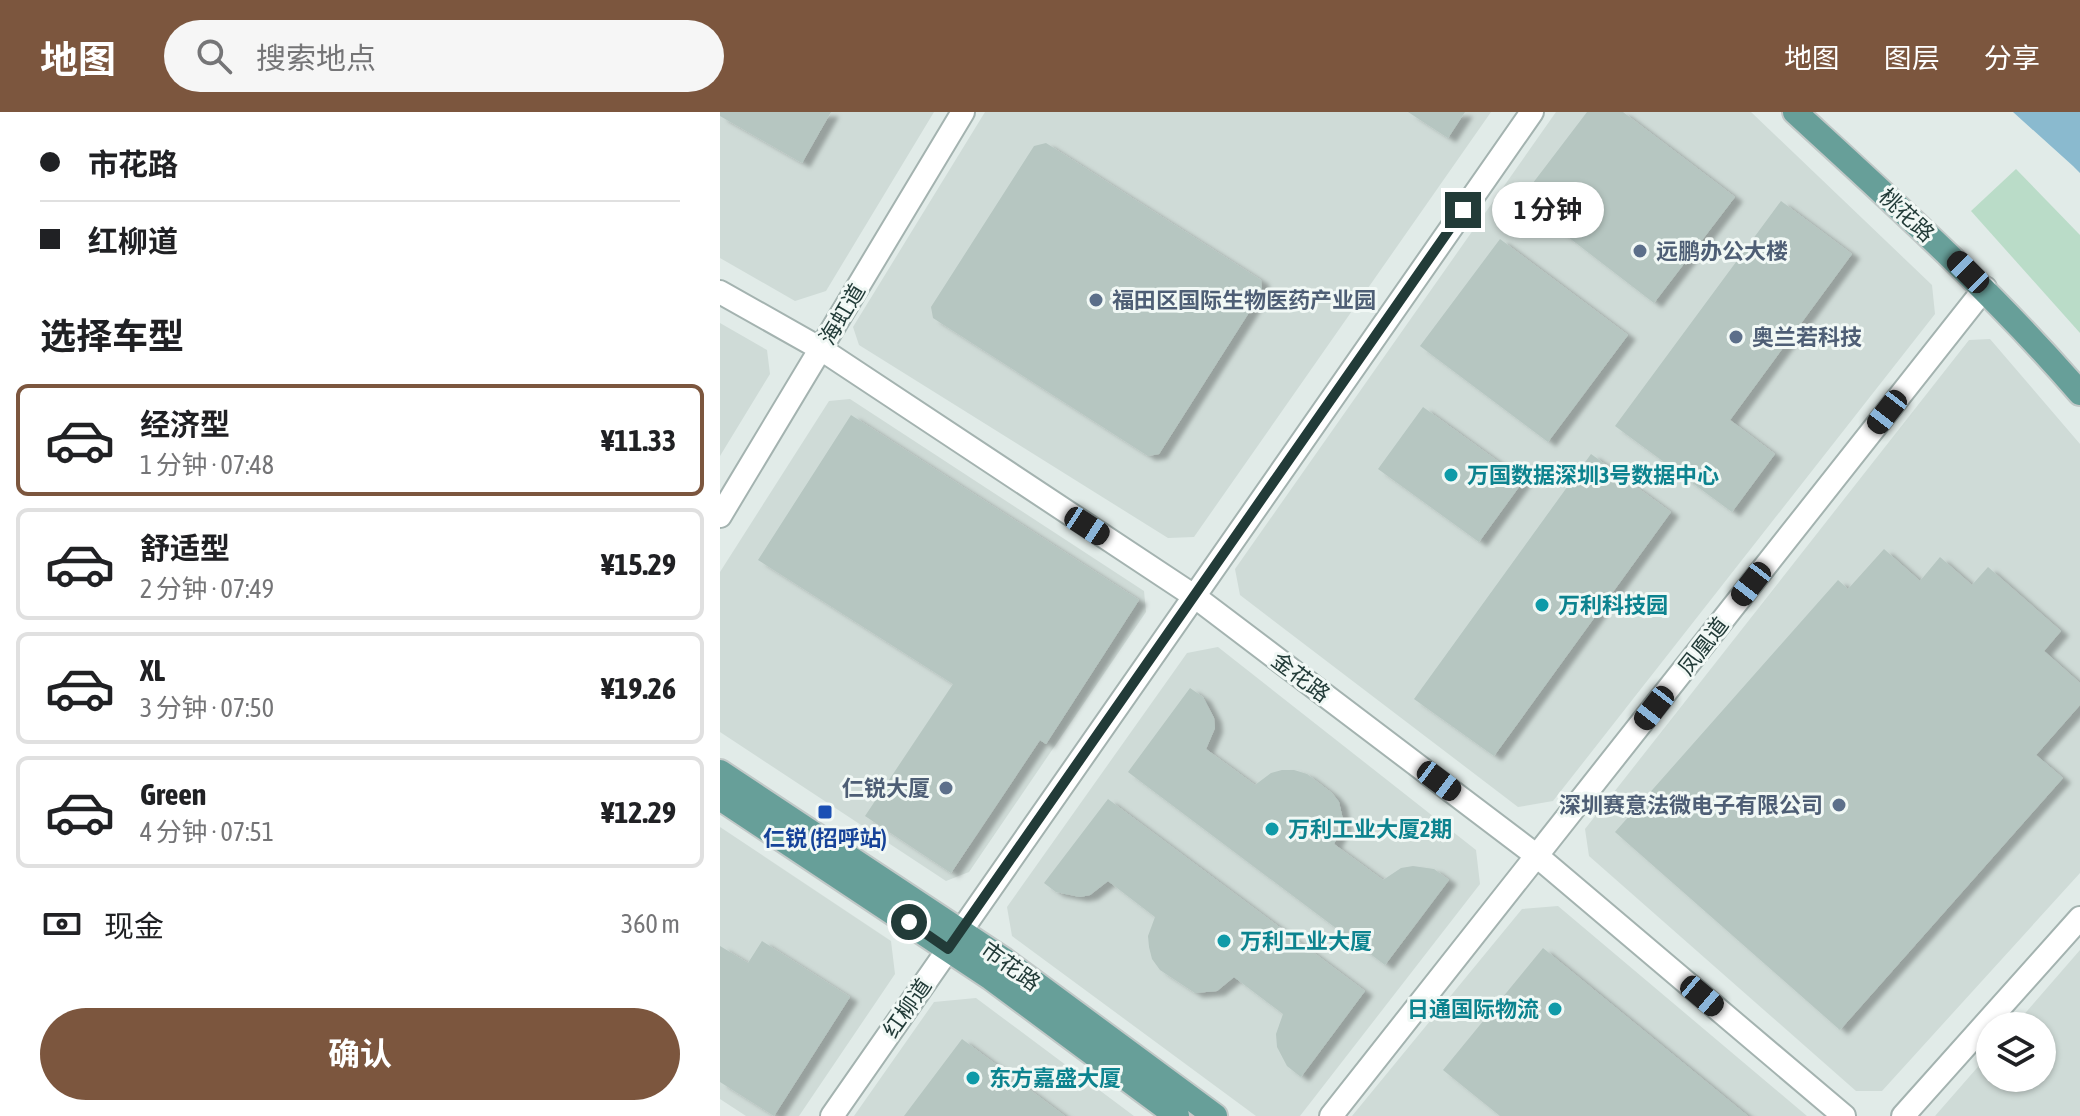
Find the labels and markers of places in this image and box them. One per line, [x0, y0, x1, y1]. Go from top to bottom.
place label: 远鹏办公大楼 [1656, 238, 1788, 264]
marker: 远鹏办公大楼 [1631, 242, 1649, 260]
place label: 福田区国际生物医药产业园 [1112, 287, 1376, 313]
marker: 福田区国际生物医药产业园 [1087, 291, 1105, 309]
place label: 奥兰若科技 [1752, 324, 1862, 350]
marker: 奥兰若科技 [1727, 328, 1745, 346]
place label: 万国数据深圳3号数据中心 [1467, 462, 1719, 488]
marker: 万国数据深圳3号数据中心 [1442, 466, 1460, 484]
place label: 万利科技园 [1558, 592, 1668, 618]
marker: 万利科技园 [1533, 596, 1551, 614]
place label: 仁锐大厦 [842, 775, 930, 801]
marker: 仁锐大厦 [937, 779, 955, 797]
place label: 深圳赛意法微电子有限公司 [1559, 792, 1823, 818]
marker: 深圳赛意法微电子有限公司 [1830, 796, 1848, 814]
marker: 仁锐 (招呼站) [816, 803, 834, 821]
place label: 万利工业大厦2期 [1288, 816, 1452, 842]
marker: 万利工业大厦2期 [1263, 820, 1281, 838]
place label: 仁锐 (招呼站) [763, 825, 887, 851]
place label: 万利工业大厦 [1240, 928, 1372, 954]
marker: 万利工业大厦 [1215, 932, 1233, 950]
place label: 日通国际物流 [1407, 996, 1539, 1022]
marker: 日通国际物流 [1546, 1000, 1564, 1018]
place label: 东方嘉盛大厦 [989, 1065, 1121, 1091]
marker: 东方嘉盛大厦 [964, 1069, 982, 1087]

